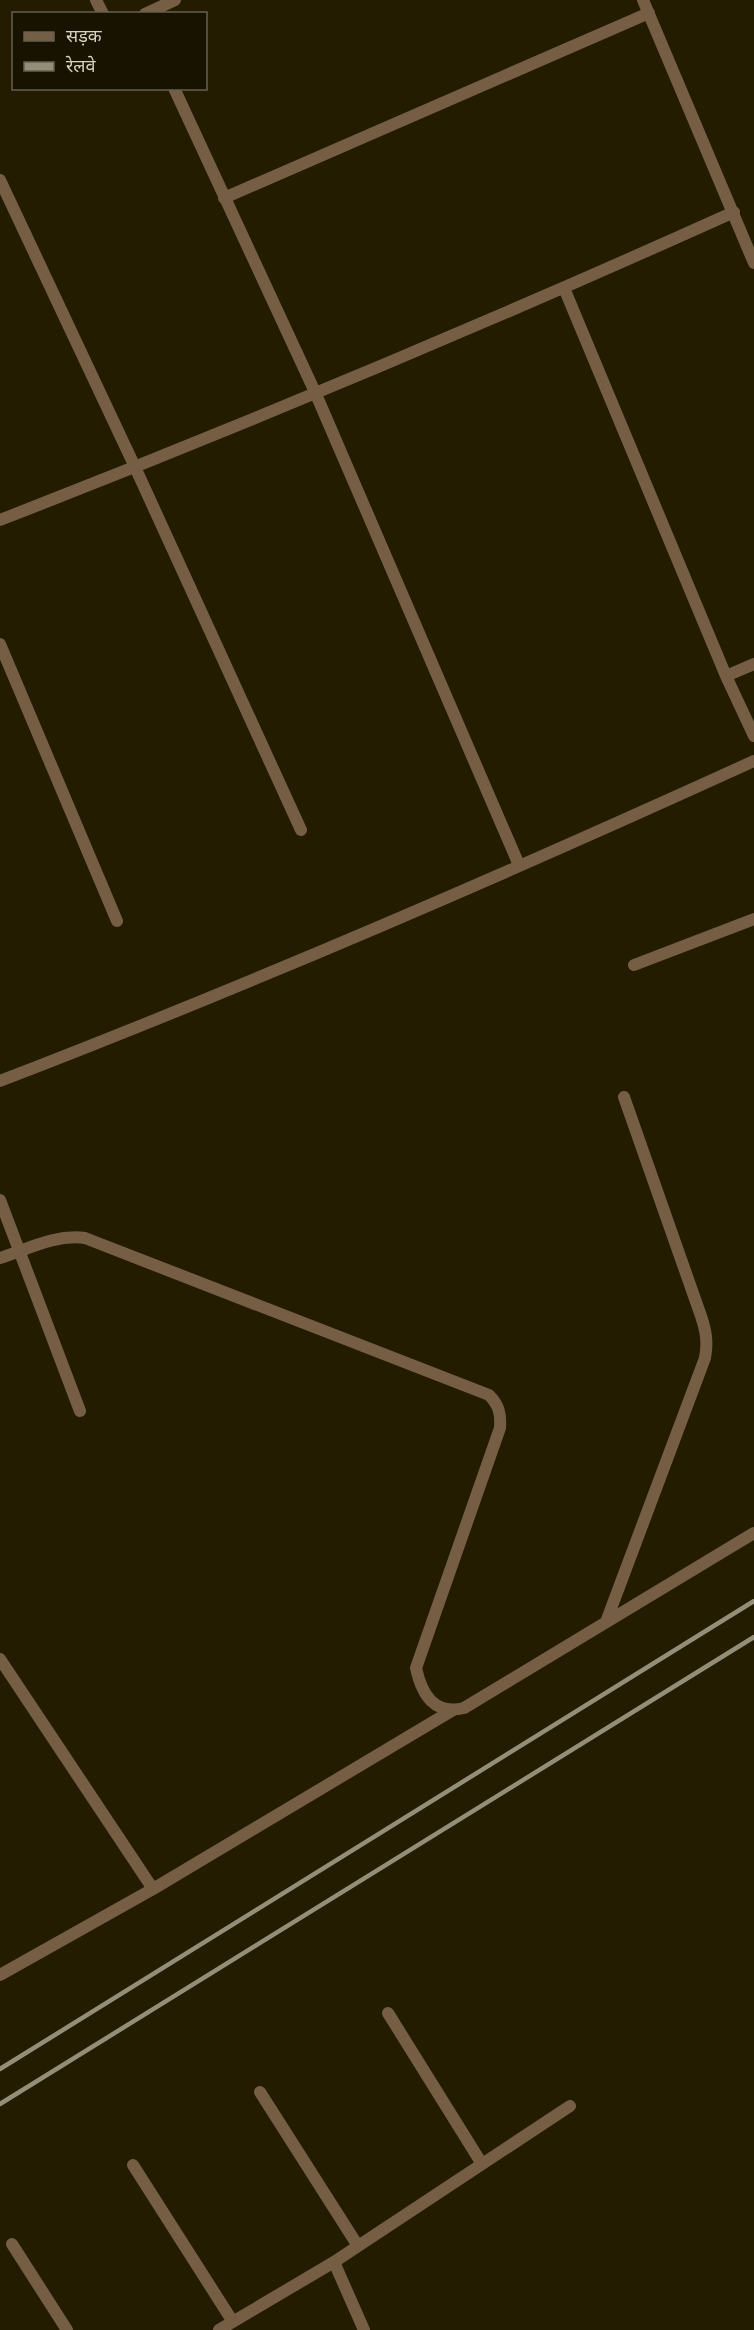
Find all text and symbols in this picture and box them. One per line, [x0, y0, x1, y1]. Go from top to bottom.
legend [12, 12, 207, 90]
text: सड़क [66, 24, 103, 49]
text: रेलवे [65, 54, 97, 79]

